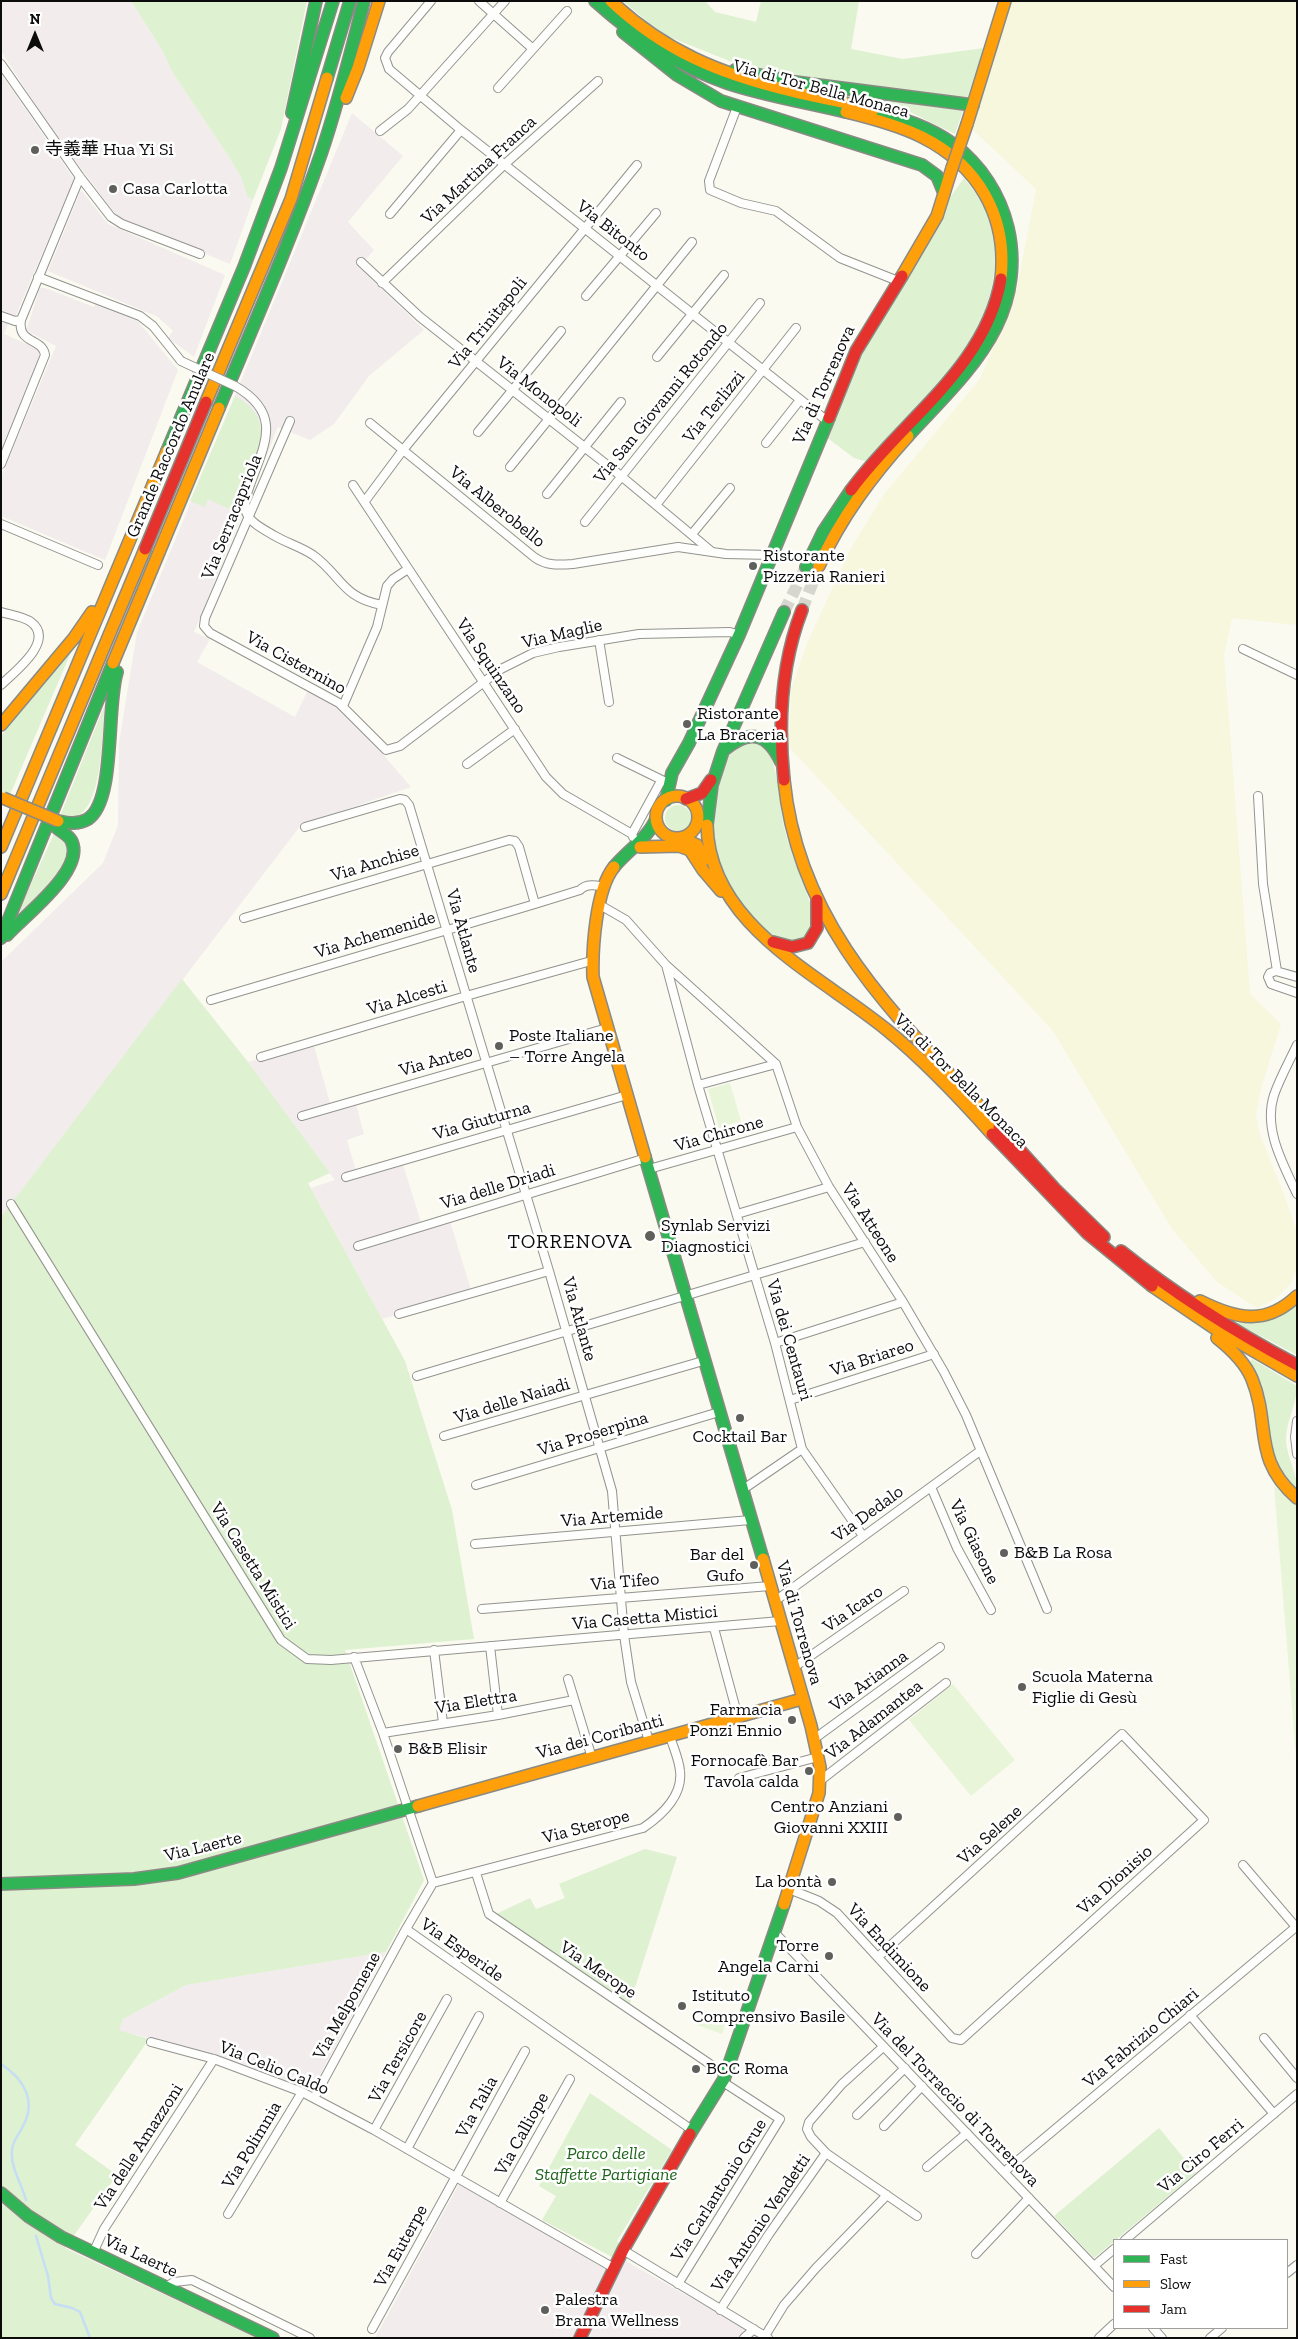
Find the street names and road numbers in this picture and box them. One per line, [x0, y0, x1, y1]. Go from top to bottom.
street label: Via di Tor Bella Monaca [731, 55, 911, 123]
street label: Via Martina Franca [417, 111, 541, 229]
street label: Via Bitonto [572, 196, 654, 266]
street label: Via Trinitapoli [444, 273, 532, 373]
street label: Via San Giovanni Rotondo [589, 318, 733, 488]
street label: Via di Torrenova [788, 322, 860, 448]
street label: Grande Raccordo Anulare [122, 349, 220, 541]
street label: Via Monopoli [492, 352, 586, 432]
street label: Via Terlizzi [678, 367, 750, 447]
street label: Via Serracapriola [197, 451, 267, 583]
street label: Via Alberobello [445, 462, 549, 552]
street label: Via Squinzano [451, 614, 531, 718]
street label: Via Maglie [520, 614, 604, 654]
street label: Via Cisternino [242, 627, 350, 699]
street label: Via Anchise [328, 839, 422, 887]
street label: Via Atlante [441, 887, 485, 975]
street label: Via Achemenide [312, 906, 438, 964]
street label: Via Alcesti [365, 976, 449, 1020]
street label: Via di Tor Bella Monaca [889, 1009, 1033, 1153]
street label: Via Anteo [397, 1040, 475, 1082]
street label: Via Giuturna [431, 1097, 533, 1145]
street label: Via Chirone [672, 1111, 766, 1157]
street label: Via delle Driadi [438, 1159, 558, 1215]
street label: Via Atteone [836, 1179, 904, 1267]
street label: Via Atlante [557, 1275, 601, 1363]
street label: Via dei Centauri [761, 1277, 817, 1403]
street label: Via Briareo [828, 1334, 916, 1382]
street label: Via delle Naiadi [452, 1373, 572, 1429]
street label: Via Proserpina [535, 1407, 651, 1461]
street label: Via Dedalo [828, 1481, 908, 1547]
street label: Via Giasone [944, 1496, 1004, 1588]
street label: Via Casetta Mistici [205, 1498, 301, 1634]
street label: Via Artemide [560, 1502, 664, 1532]
street label: Via di Torrenova [771, 1558, 827, 1688]
street label: Via Tifeo [590, 1568, 660, 1596]
street label: Via Icaro [819, 1581, 887, 1637]
street label: Via Casetta Mistici [571, 1601, 719, 1635]
street label: Via Arianna [826, 1645, 912, 1717]
street label: Via Adamantea [821, 1675, 927, 1765]
street label: Via Elettra [434, 1685, 518, 1719]
street label: Via dei Coribanti [534, 1710, 666, 1764]
street label: Via Selene [953, 1800, 1027, 1870]
street label: Via Sterope [540, 1805, 632, 1849]
street label: Via Laerte [162, 1827, 244, 1867]
street label: Via Dionisio [1073, 1841, 1157, 1919]
street label: Via Endimione [842, 1899, 936, 1997]
street label: Via Esperide [416, 1913, 508, 1987]
street label: Via Merope [555, 1936, 641, 2004]
street label: Via Melpomene [309, 1948, 385, 2064]
street label: Via Fabrizio Chiari [1079, 1983, 1203, 2093]
street label: Via Tersicore [364, 2007, 432, 2107]
street label: Via del Torraccio di Torrenova [866, 2009, 1044, 2191]
street label: Via Celio Caldo [216, 2036, 332, 2100]
street label: Via Talia [451, 2072, 503, 2142]
street label: Via delle Amazzoni [90, 2080, 188, 2214]
street label: Via Calliope [490, 2089, 554, 2179]
street label: Via Polimnia [218, 2098, 286, 2192]
street label: Via Ciro Ferri [1154, 2114, 1248, 2198]
street label: Via Carlantonio Grue [666, 2115, 772, 2265]
street label: Via Antonio Vendetti [707, 2150, 815, 2296]
street label: Via Euterpe [370, 2201, 432, 2291]
street label: Via Laerte [101, 2230, 181, 2282]

